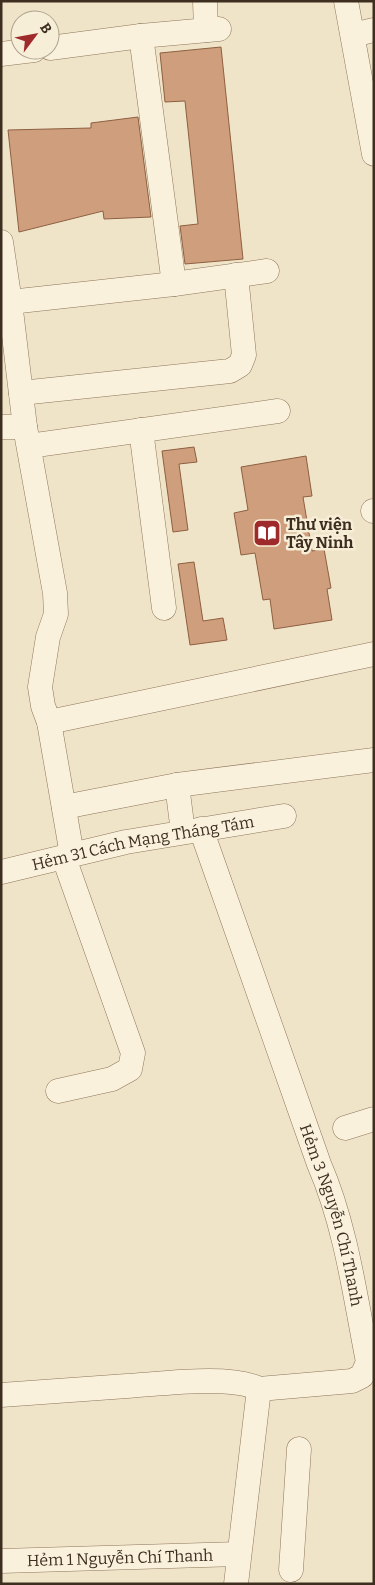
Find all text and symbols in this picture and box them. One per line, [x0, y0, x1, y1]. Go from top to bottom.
north arrow [10, 10, 60, 60]
text: B [36, 20, 55, 37]
place label: Thư viện Tây Ninh [286, 515, 353, 552]
library icon: Thư viện Tây Ninh [252, 518, 282, 548]
street label: Hẻm 31 Cách Mạng Tháng Tám [30, 812, 255, 874]
street label: Hẻm 3 Nguyễn Chí Thanh [296, 1121, 367, 1308]
street label: Hẻm 1 Nguyễn Chí Thanh [26, 1545, 213, 1570]

